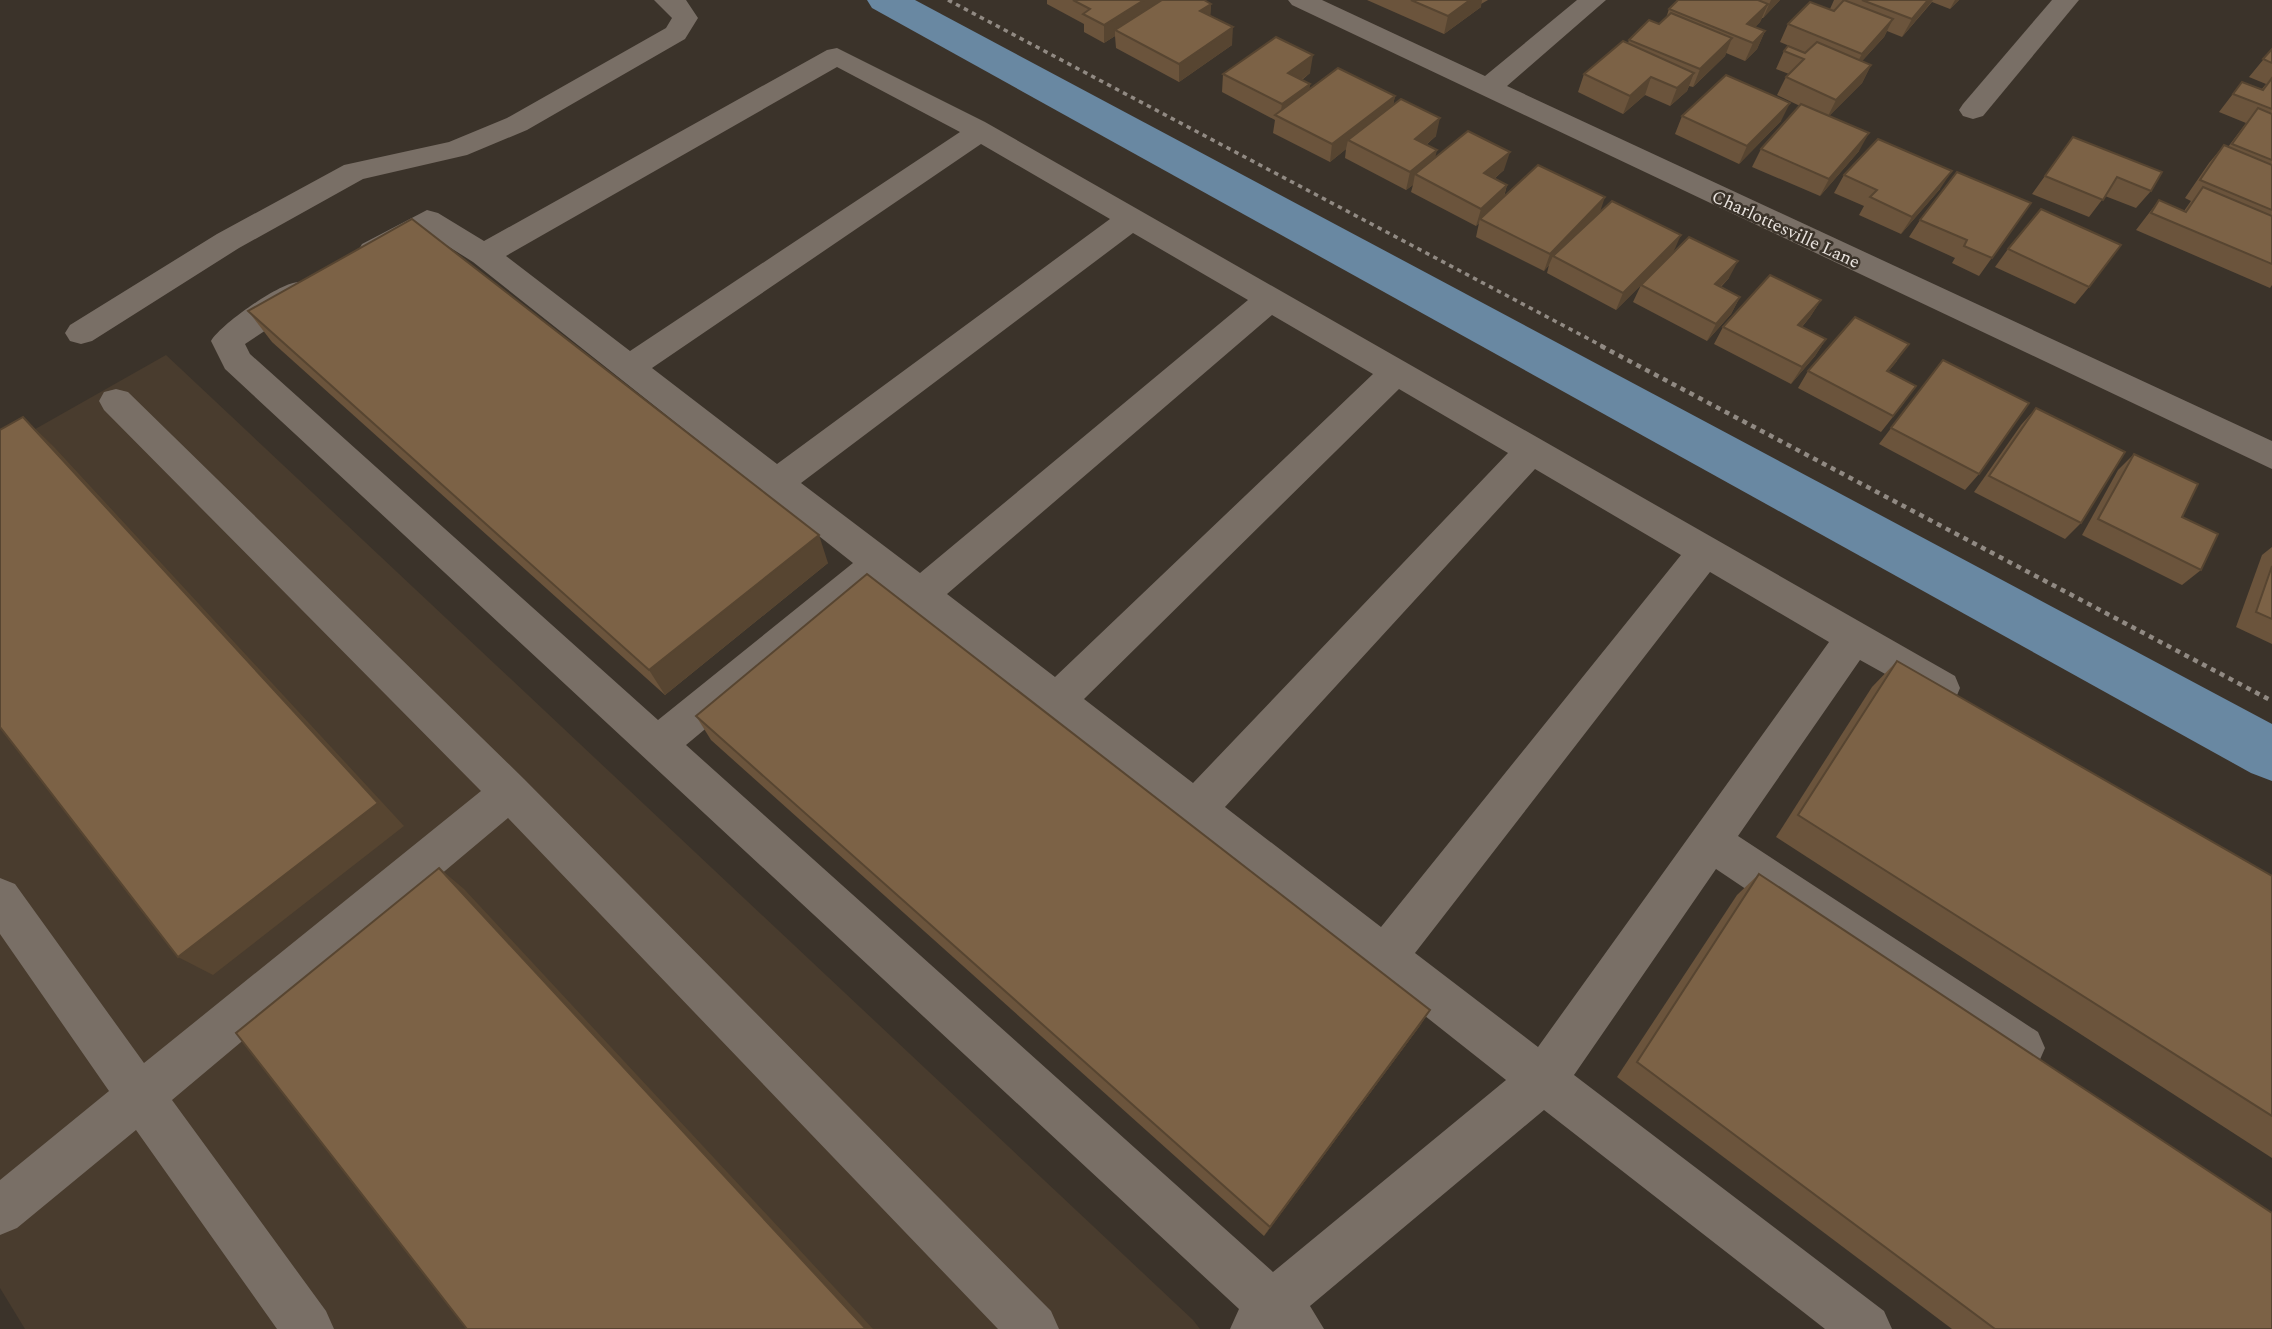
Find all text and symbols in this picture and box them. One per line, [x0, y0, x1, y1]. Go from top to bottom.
street label: Charlottesville Lane [1707, 183, 1864, 276]

